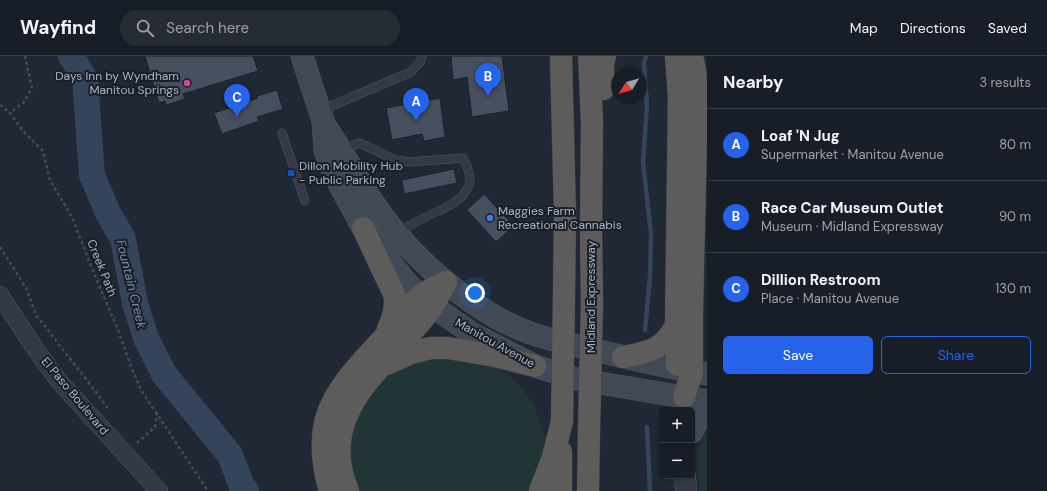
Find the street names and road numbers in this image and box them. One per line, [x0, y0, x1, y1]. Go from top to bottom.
street label: Creek Path [83, 237, 121, 299]
street label: Midland Expressway [583, 240, 599, 353]
street label: Manitou Avenue [452, 314, 538, 372]
street label: El Paso Boulevard [38, 354, 112, 438]

